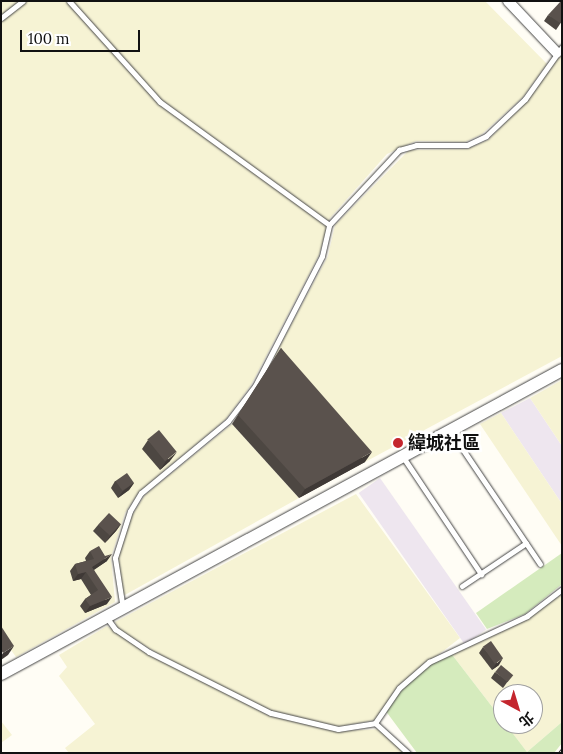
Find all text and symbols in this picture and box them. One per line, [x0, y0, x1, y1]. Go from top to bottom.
scale bar [22, 20, 142, 52]
text: 100 m [28, 29, 69, 48]
place label: 緯城社區 [408, 432, 480, 454]
marker: 緯城社區 [392, 437, 404, 449]
north arrow [493, 684, 543, 734]
text: 北 [516, 708, 538, 731]

